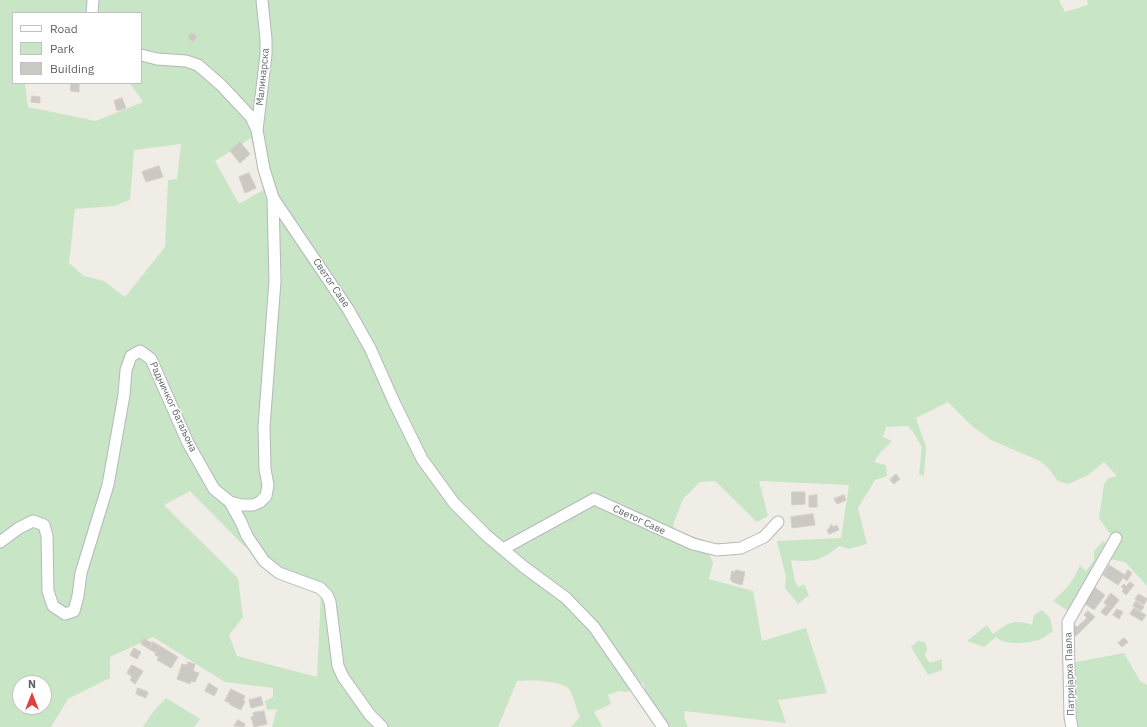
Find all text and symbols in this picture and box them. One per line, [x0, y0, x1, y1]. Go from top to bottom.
legend [12, 12, 142, 84]
text: Road [50, 21, 78, 36]
text: Park [50, 41, 74, 56]
street label: Малинарска [254, 48, 272, 106]
text: Building [50, 61, 94, 76]
street label: Светог Саве [310, 256, 352, 310]
street label: Радничког батаљона [147, 360, 199, 454]
street label: Светог Саве [611, 503, 667, 537]
street label: Патријарха Павла [1063, 632, 1077, 716]
north arrow [12, 675, 52, 715]
text: N [28, 677, 36, 691]

